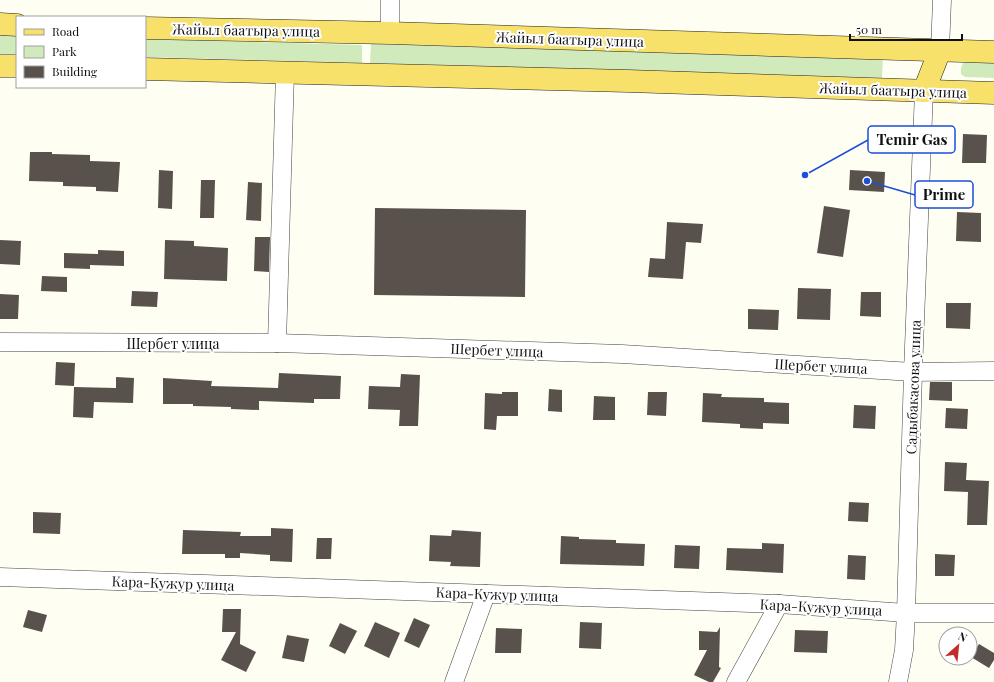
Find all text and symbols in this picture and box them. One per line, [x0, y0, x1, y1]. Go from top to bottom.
legend [16, 16, 146, 88]
scale bar [850, 16, 962, 42]
street label: Жайыл баатыра улица [172, 19, 320, 41]
text: 50 m [856, 21, 882, 37]
text: Road [52, 23, 79, 39]
street label: Жайыл баатыра улица [496, 27, 644, 51]
text: Park [52, 43, 77, 59]
text: Building [52, 63, 98, 79]
street label: Жайыл баатыра улица [819, 78, 967, 102]
callout: Temir Gas [868, 126, 955, 153]
text: Temir Gas [876, 129, 948, 149]
callout: Prime [915, 181, 973, 208]
text: Prime [923, 184, 966, 204]
street label: Садыбакасова улица [901, 319, 925, 455]
street label: Шербет улица [126, 334, 220, 353]
street label: Шербет улица [450, 339, 544, 361]
street label: Шербет улица [774, 354, 868, 378]
street label: Кара-Кужур улица [111, 571, 235, 595]
street label: Кара-Кужур улица [435, 582, 559, 606]
street label: Кара-Кужур улица [759, 594, 883, 620]
north arrow [938, 626, 978, 666]
text: N [956, 628, 970, 645]

